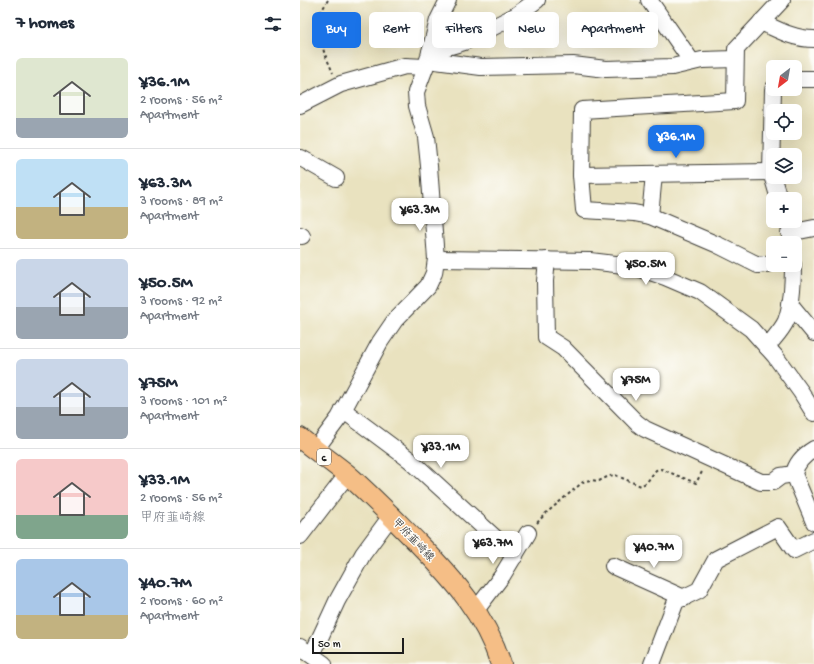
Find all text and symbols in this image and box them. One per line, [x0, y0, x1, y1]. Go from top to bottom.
chip: Buy [312, 12, 361, 48]
chip: Rent [369, 12, 424, 48]
chip: Filters [432, 12, 496, 48]
chip: New [504, 12, 559, 48]
chip: Apartment [567, 12, 658, 48]
icon: filters [262, 13, 284, 35]
text: 7 homes [16, 14, 74, 34]
north arrow [766, 60, 802, 96]
map controls [766, 60, 802, 272]
text: ¥36.1M [140, 73, 189, 93]
icon: home [48, 74, 96, 122]
text: 2 rooms · 56 m² [140, 93, 223, 108]
button: locate [766, 104, 802, 140]
text: Apartment [140, 108, 199, 123]
pin: ¥36.1M [643, 125, 709, 159]
text: ¥36.1M [657, 130, 695, 145]
button: layers [766, 148, 802, 184]
text: ¥63.3M [140, 174, 191, 194]
icon: home [48, 175, 96, 223]
button: + [766, 192, 802, 228]
text: 3 rooms · 89 m² [140, 194, 223, 209]
pin: ¥63.3M [387, 198, 453, 232]
text: ¥63.3M [400, 203, 440, 218]
text: Apartment [140, 209, 199, 224]
button: − [766, 236, 802, 272]
pin: ¥50.5M [613, 252, 679, 286]
text: ¥50.5M [626, 257, 666, 272]
text: ¥50.5M [140, 274, 193, 294]
icon: home [48, 275, 96, 323]
text: 3 rooms · 92 m² [140, 294, 223, 309]
text: Apartment [140, 309, 199, 324]
pin: ¥75M [612, 368, 660, 402]
text: ¥75M [622, 373, 650, 388]
text: ¥75M [140, 374, 177, 394]
icon: home [48, 375, 96, 423]
text: 3 rooms · 101 m² [140, 394, 228, 409]
text: Apartment [140, 409, 199, 424]
pin: ¥33.1M [408, 435, 474, 469]
text: ¥33.1M [422, 440, 460, 455]
road number: 6 [317, 449, 331, 465]
text: ¥33.1M [140, 471, 190, 491]
icon: home [48, 475, 96, 523]
text: 2 rooms · 56 m² [140, 491, 223, 506]
text: 甲府韮崎線 [140, 511, 205, 526]
street label: 甲府韮崎線 [389, 516, 437, 564]
pin: ¥63.7M [460, 531, 526, 565]
pin: ¥40.7M [621, 535, 687, 569]
text: ¥63.7M [473, 536, 513, 551]
text: ¥40.7M [634, 540, 674, 555]
text: ¥40.7M [140, 574, 192, 594]
icon: home [48, 575, 96, 623]
text: 2 rooms · 60 m² [140, 594, 223, 609]
text: Apartment [140, 609, 199, 624]
scale bar [312, 636, 404, 655]
text: 50 m [318, 639, 340, 651]

